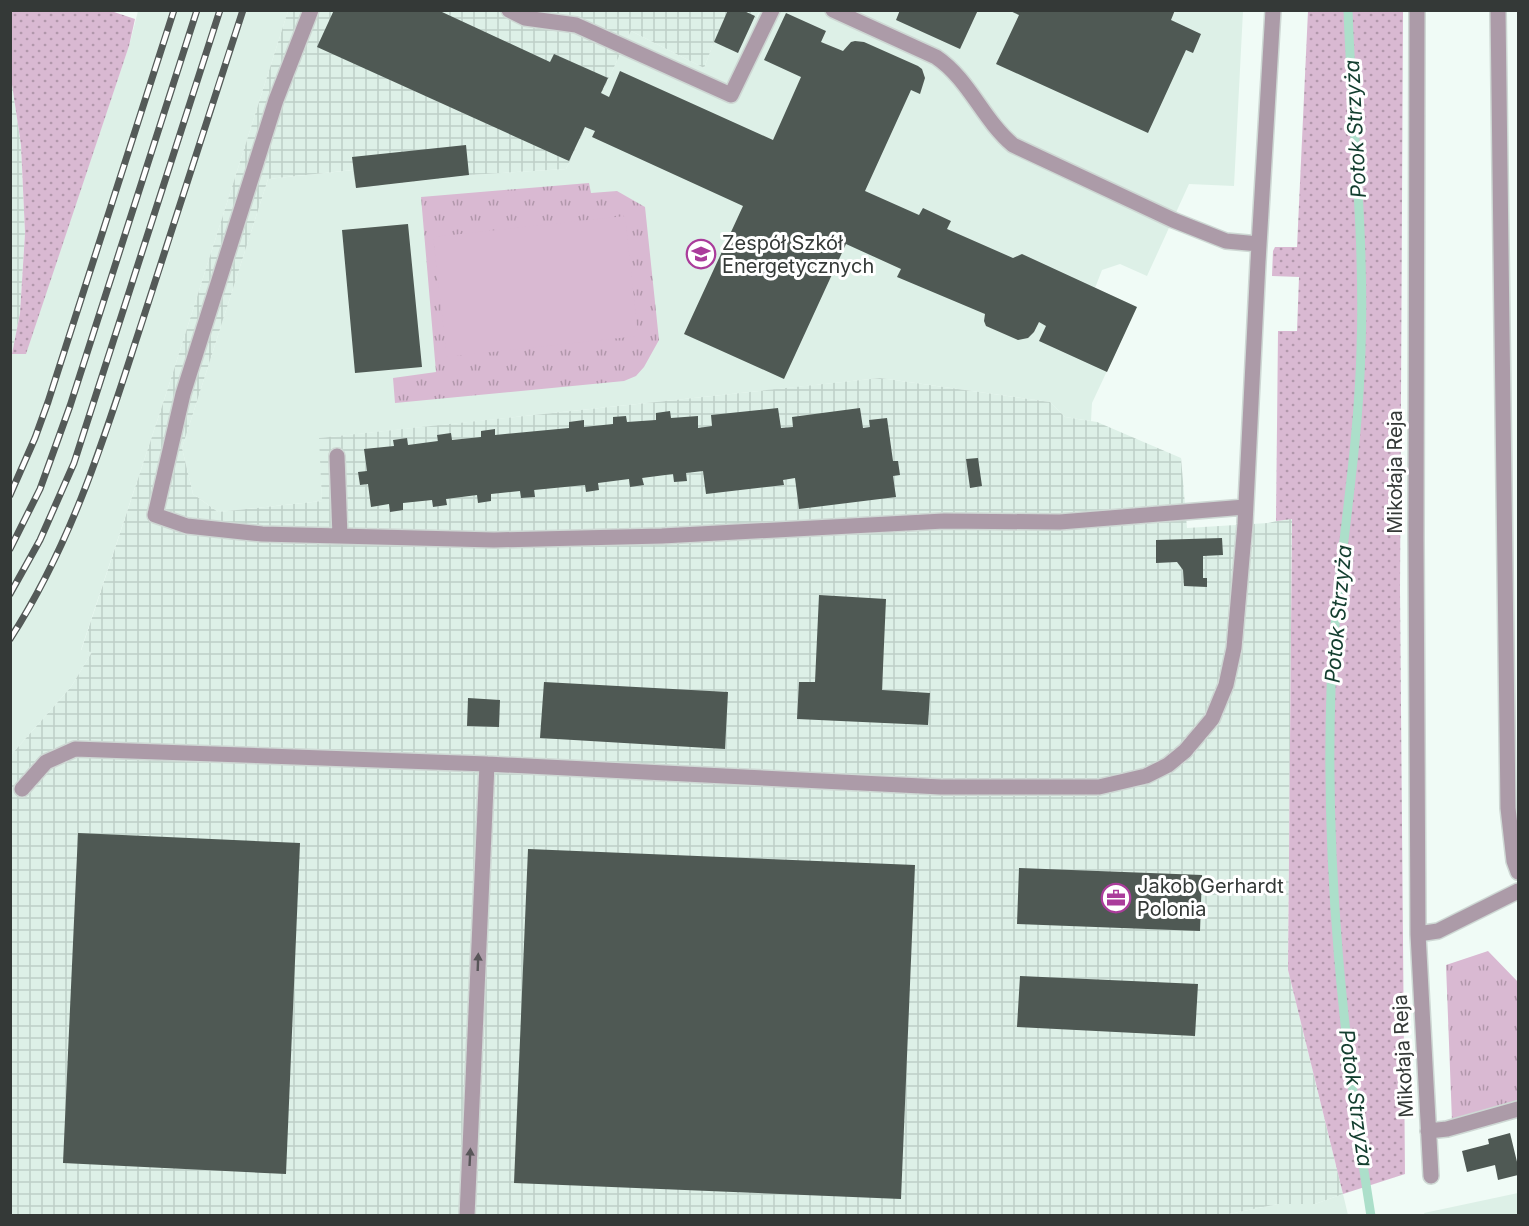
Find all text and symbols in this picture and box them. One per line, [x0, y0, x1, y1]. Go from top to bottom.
water label: Potok Strzyża [1339, 59, 1371, 199]
place label: Zespół Szkół Energetycznych [722, 231, 874, 278]
school or university icon: Zespół Szkół Energetycznych [685, 238, 717, 270]
street label: Mikołaja Reja [1383, 410, 1407, 534]
water label: Potok Strzyża [1320, 544, 1356, 684]
place label: Jakob Gerhardt Polonia [1137, 874, 1284, 921]
office icon: Jakob Gerhardt Polonia [1100, 882, 1132, 914]
one-way arrow [473, 953, 482, 972]
street label: Mikołaja Reja [1388, 994, 1418, 1118]
water label: Potok Strzyża [1334, 1028, 1378, 1168]
one-way arrow [465, 1148, 474, 1167]

